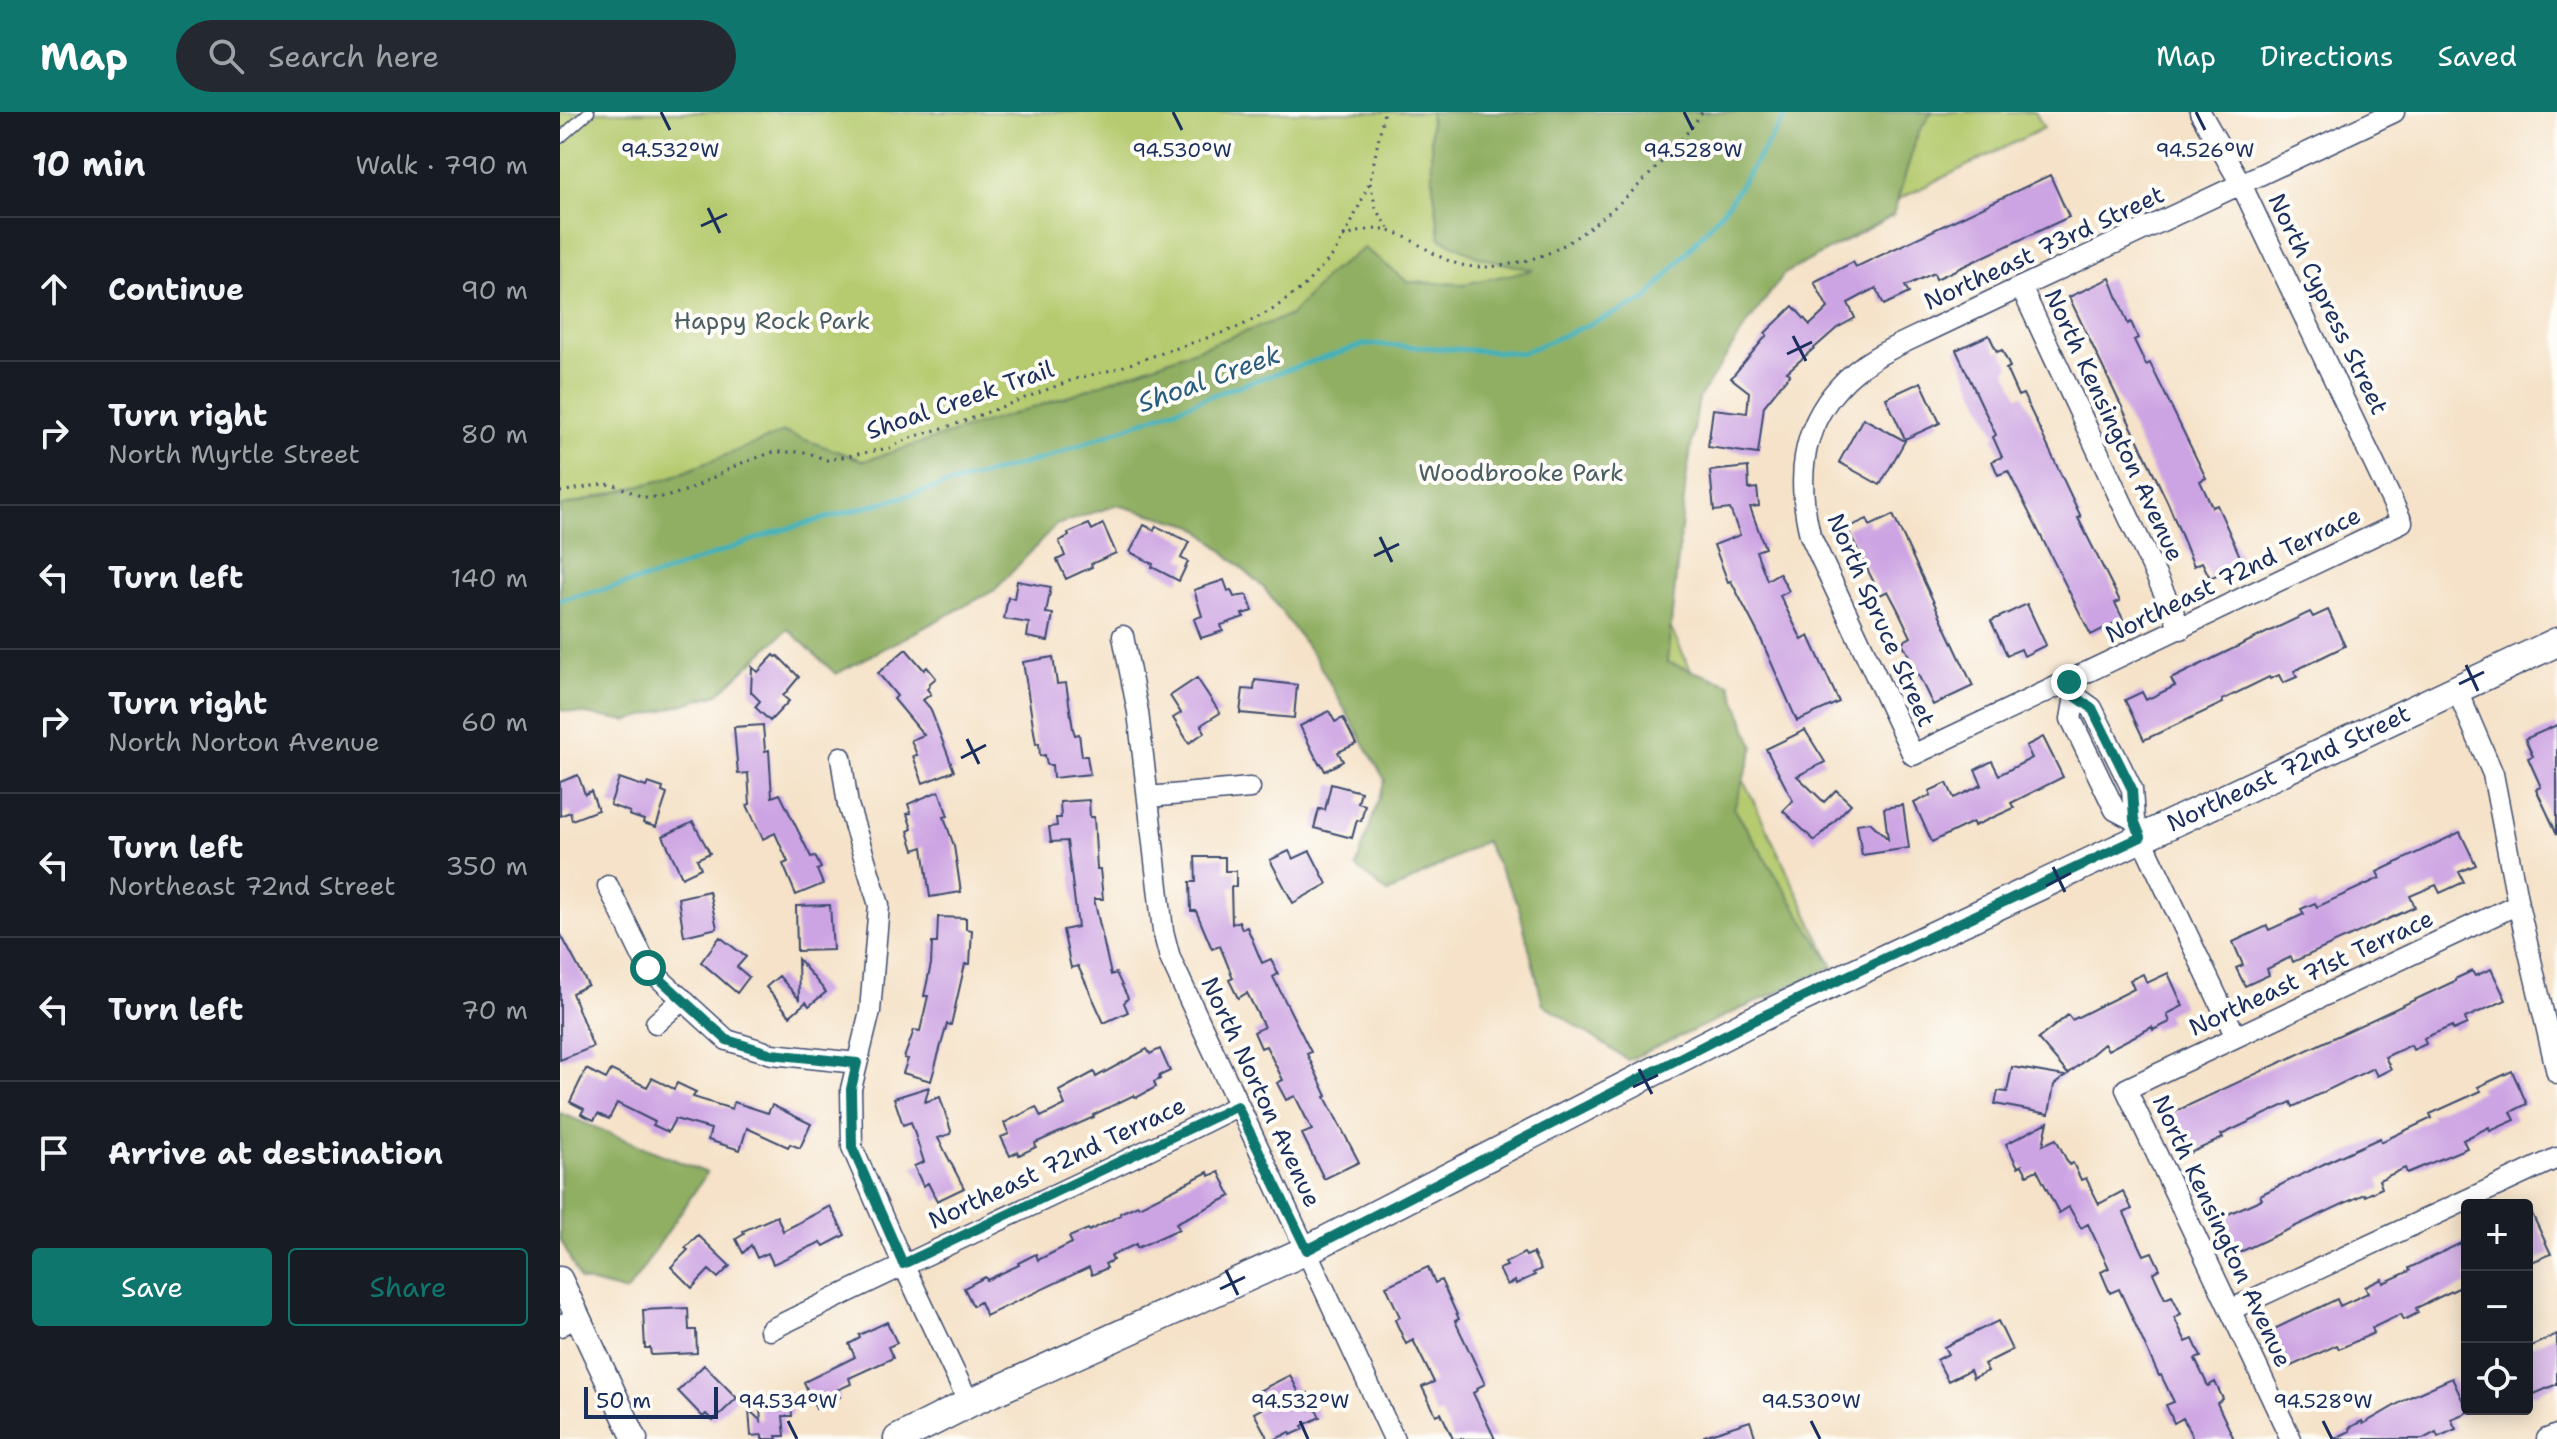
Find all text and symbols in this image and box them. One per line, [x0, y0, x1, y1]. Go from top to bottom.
search box [176, 20, 736, 92]
text: Map [40, 31, 128, 82]
icon: search [204, 34, 248, 78]
text: Search here [268, 36, 439, 77]
text: Map [2156, 37, 2216, 75]
text: Directions [2260, 37, 2394, 75]
text: Saved [2438, 37, 2517, 75]
text: 94.532°W [621, 137, 719, 163]
text: 94.530°W [1132, 137, 1232, 163]
text: 94.528°W [1643, 137, 1743, 163]
text: 94.526°W [2155, 137, 2255, 163]
text: 10 min [32, 141, 146, 187]
text: Walk · 790 m [356, 147, 528, 182]
street label: Northeast 73rd Street [1919, 178, 2169, 318]
street label: North Cypress Street [2260, 188, 2396, 420]
icon: ahead [32, 267, 76, 311]
text: Continue [108, 269, 244, 310]
text: 90 m [461, 272, 528, 307]
street label: North Kensington Avenue [2037, 284, 2191, 566]
park label: Happy Rock Park [674, 305, 870, 337]
water label: Shoal Creek [1133, 336, 1285, 420]
street label: Shoal Creek Trail [862, 353, 1059, 447]
text: Turn right [108, 395, 267, 436]
icon: right [32, 411, 76, 455]
text: 80 m [461, 416, 528, 451]
text: North Myrtle Street [108, 436, 360, 471]
park label: Woodbrooke Park [1418, 457, 1624, 489]
street label: Northeast 72nd Terrace [2100, 499, 2366, 651]
street label: North Spruce Street [1819, 508, 1943, 732]
icon: left [32, 555, 76, 599]
text: Turn left [108, 557, 243, 598]
text: 140 m [451, 560, 528, 595]
route end [2051, 664, 2087, 700]
text: Turn right [108, 683, 267, 724]
street label: Northeast 72nd Street [2162, 697, 2415, 840]
icon: right [32, 699, 76, 743]
text: 60 m [461, 704, 528, 739]
text: North Norton Avenue [108, 724, 380, 759]
text: Turn left [108, 827, 243, 868]
icon: left [32, 843, 76, 887]
text: 350 m [445, 848, 528, 883]
text: Northeast 72nd Street [108, 868, 396, 903]
street label: Northeast 71st Terrace [2184, 902, 2438, 1044]
route start [630, 950, 666, 986]
street label: North Norton Avenue [1194, 972, 1328, 1212]
icon: left [32, 987, 76, 1031]
text: Turn left [108, 989, 243, 1030]
text: 70 m [461, 992, 528, 1027]
street label: Northeast 72nd Terrace [923, 1089, 1191, 1237]
street label: North Kensington Avenue [2145, 1090, 2299, 1372]
icon: arrive [32, 1131, 76, 1175]
text: Arrive at destination [108, 1133, 443, 1174]
map controls [2461, 1199, 2533, 1415]
button: + [2461, 1199, 2533, 1271]
button: Save [32, 1248, 272, 1326]
button: Share [288, 1248, 528, 1326]
button: − [2461, 1271, 2533, 1343]
button: locate [2461, 1343, 2533, 1415]
scale bar [584, 1383, 718, 1419]
text: 50 m [596, 1386, 651, 1415]
text: 94.534°W [738, 1388, 838, 1414]
text: 94.532°W [1251, 1388, 1349, 1414]
text: 94.530°W [1761, 1388, 1861, 1414]
text: 94.528°W [2273, 1388, 2373, 1414]

